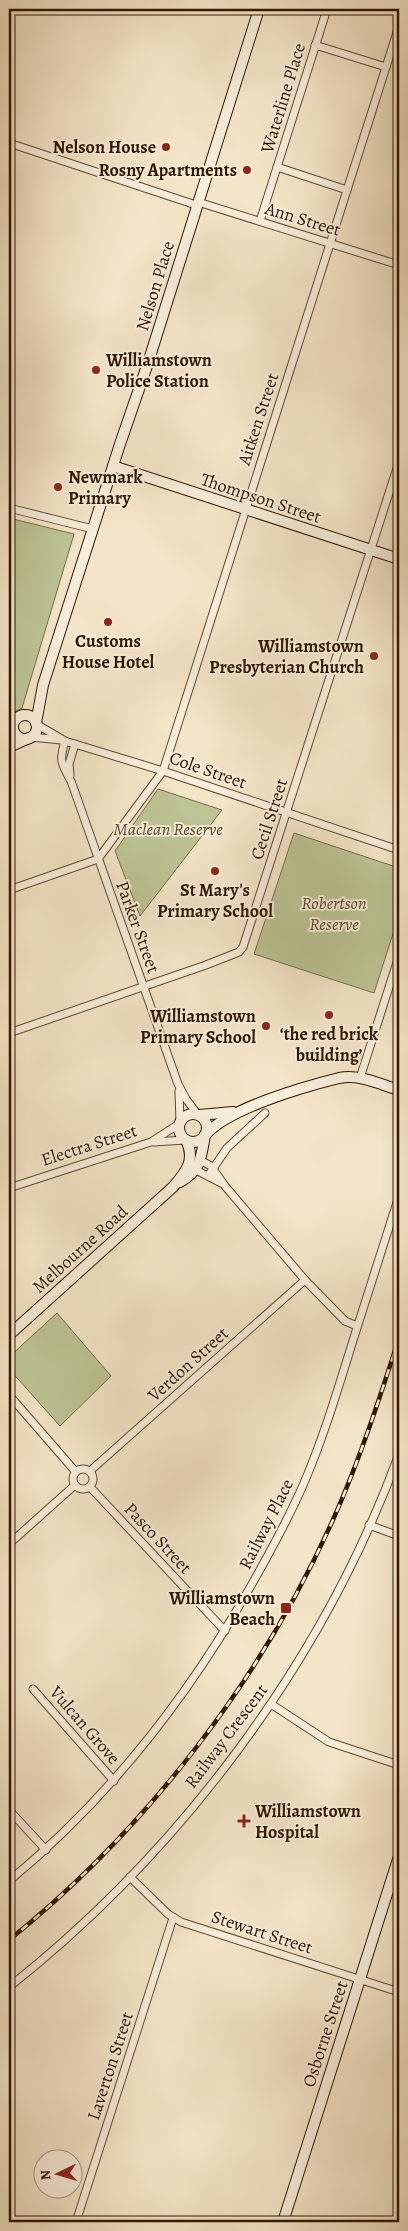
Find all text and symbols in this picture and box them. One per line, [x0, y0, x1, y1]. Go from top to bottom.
street label: Waterline Place [255, 40, 311, 157]
place label: Nelson House [53, 135, 156, 159]
marker: Nelson House [160, 141, 172, 153]
place label: Rosny Apartments [99, 158, 237, 182]
marker: Rosny Apartments [241, 164, 253, 176]
street label: Ann Street [261, 196, 344, 242]
street label: Nelson Place [130, 238, 180, 334]
place label: Williamstown Police Station [105, 348, 212, 393]
marker: Williamstown Police Station [90, 364, 102, 376]
street label: Aitken Street [232, 370, 284, 469]
place label: Newmark Primary [68, 465, 143, 510]
street label: Thompson Street [198, 467, 324, 529]
marker: Newmark Primary [52, 481, 64, 493]
marker: Customs House Hotel [102, 616, 114, 628]
place label: Customs House Hotel [62, 629, 154, 674]
place label: Williamstown Presbyterian Church [209, 634, 364, 679]
marker: Williamstown Presbyterian Church [368, 650, 380, 662]
street label: Cole Street [166, 746, 250, 794]
street label: Cecil Street [245, 775, 293, 863]
park label: Maclean Reserve [113, 817, 223, 841]
marker: St Mary's Primary School [209, 865, 221, 877]
street label: Parker Street [110, 878, 166, 976]
place label: St Mary's Primary School [157, 878, 273, 923]
park label: Robertson Reserve [301, 891, 367, 936]
place label: Williamstown Primary School [140, 1004, 256, 1049]
marker: ‘the red brick building’ [323, 1009, 335, 1021]
marker: Williamstown Primary School [260, 1020, 272, 1032]
place label: ‘the red brick building’ [280, 1022, 379, 1067]
street label: Electra Street [38, 1118, 140, 1172]
street label: Melbourne Road [27, 1199, 133, 1298]
street label: Verdon Street [142, 1321, 233, 1407]
street label: Railway Place [233, 1475, 299, 1573]
street label: Pasco Street [119, 1497, 197, 1579]
place label: Williamstown Beach [168, 1586, 275, 1631]
marker: Williamstown Beach [279, 1601, 293, 1615]
street label: Railway Crescent [179, 1679, 273, 1793]
street label: Vulcan Grove [44, 1680, 126, 1769]
place label: Williamstown Hospital [254, 1799, 361, 1844]
marker: Williamstown Hospital [237, 1814, 251, 1828]
street label: Stewart Street [208, 1904, 316, 1960]
street label: Osborne Street [297, 1978, 353, 2090]
street label: Laverton Street [81, 2009, 139, 2123]
north arrow [32, 2148, 82, 2198]
text: N [36, 2169, 55, 2181]

